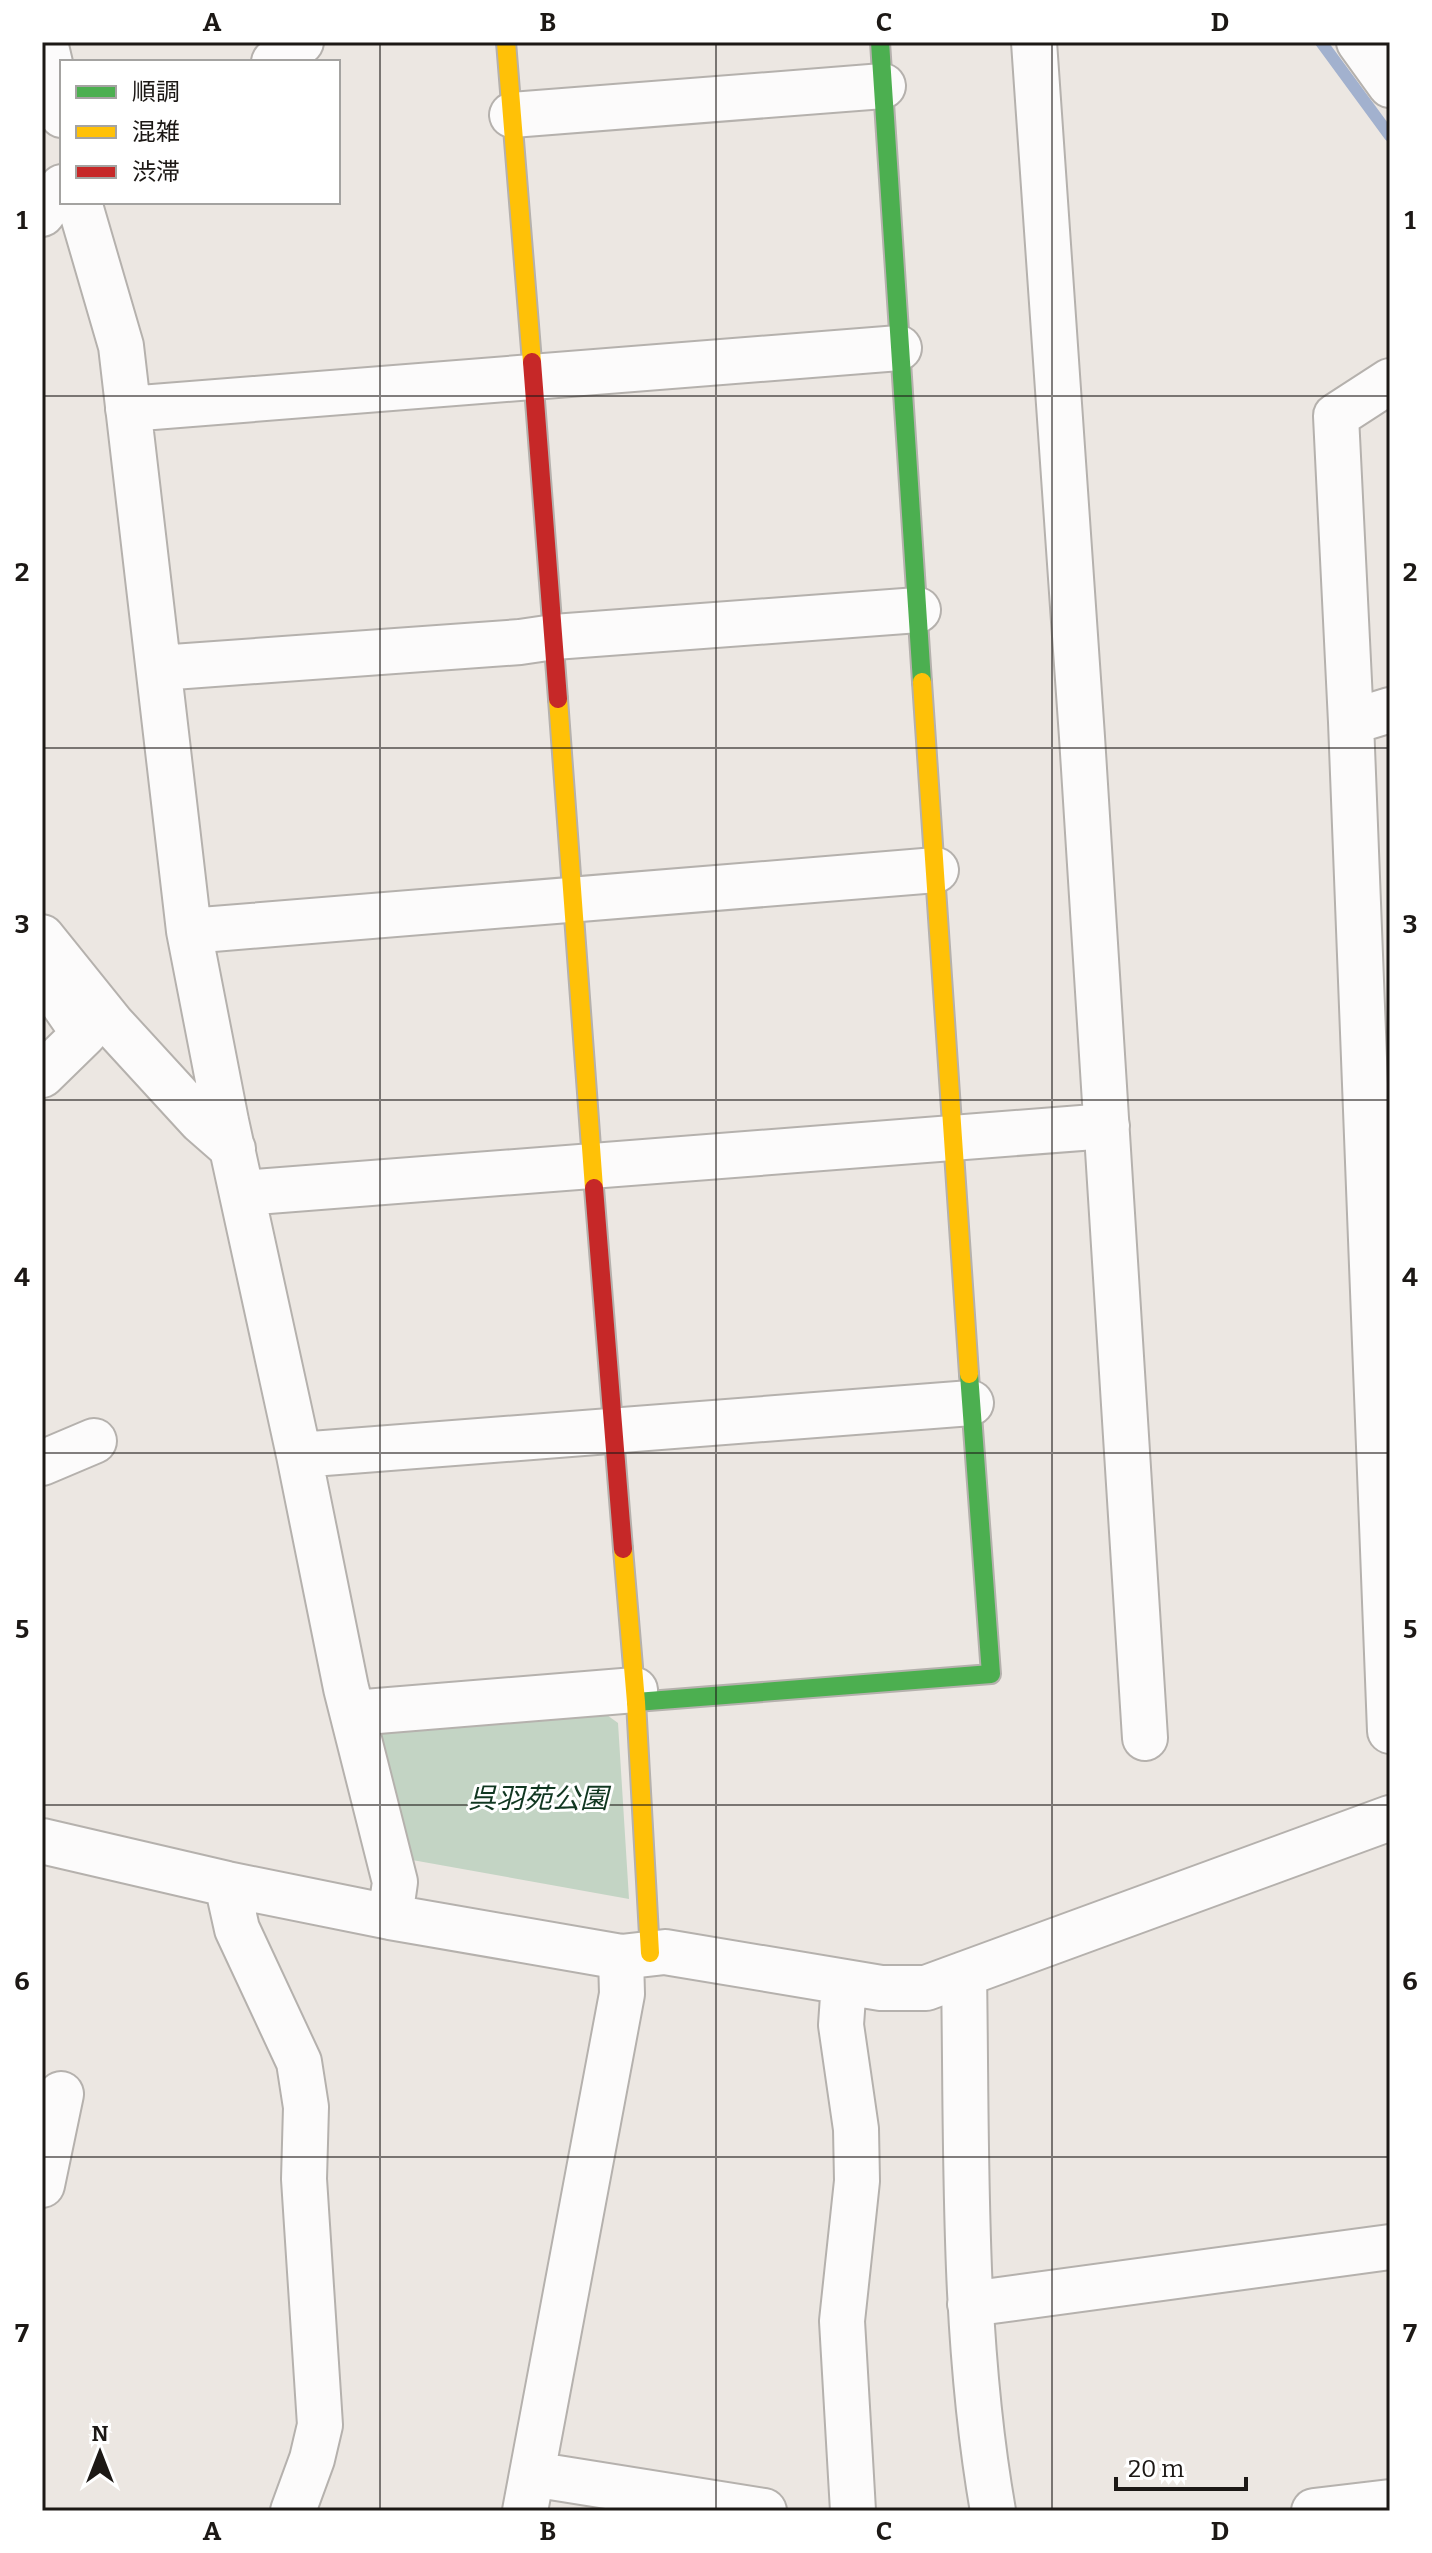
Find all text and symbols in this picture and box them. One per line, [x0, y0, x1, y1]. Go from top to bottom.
text: A [203, 7, 222, 38]
text: B [540, 7, 556, 38]
text: C [876, 7, 892, 38]
text: D [1211, 7, 1229, 38]
legend [60, 60, 340, 204]
text: 順調 [132, 78, 180, 106]
text: 混雑 [132, 118, 180, 146]
text: 渋滞 [132, 158, 180, 186]
text: 1 [16, 205, 28, 236]
text: 1 [1404, 205, 1416, 236]
text: 2 [15, 557, 29, 588]
text: 2 [1403, 557, 1417, 588]
text: 3 [15, 909, 29, 940]
text: 3 [1403, 909, 1417, 940]
text: 4 [14, 1262, 30, 1293]
text: 4 [1402, 1262, 1418, 1293]
text: 5 [15, 1614, 29, 1645]
text: 5 [1403, 1614, 1417, 1645]
park label: 呉羽苑公園 [468, 1782, 612, 1815]
text: 6 [14, 1966, 30, 1997]
text: 6 [1402, 1966, 1418, 1997]
text: 7 [15, 2318, 29, 2349]
text: 7 [1403, 2318, 1417, 2349]
north arrow [60, 2413, 140, 2493]
text: N [92, 2420, 109, 2447]
scale bar [1116, 2441, 1246, 2491]
text: 20 m [1128, 2455, 1184, 2483]
text: A [203, 2516, 222, 2547]
text: B [540, 2516, 556, 2547]
text: C [876, 2516, 892, 2547]
text: D [1211, 2516, 1229, 2547]

